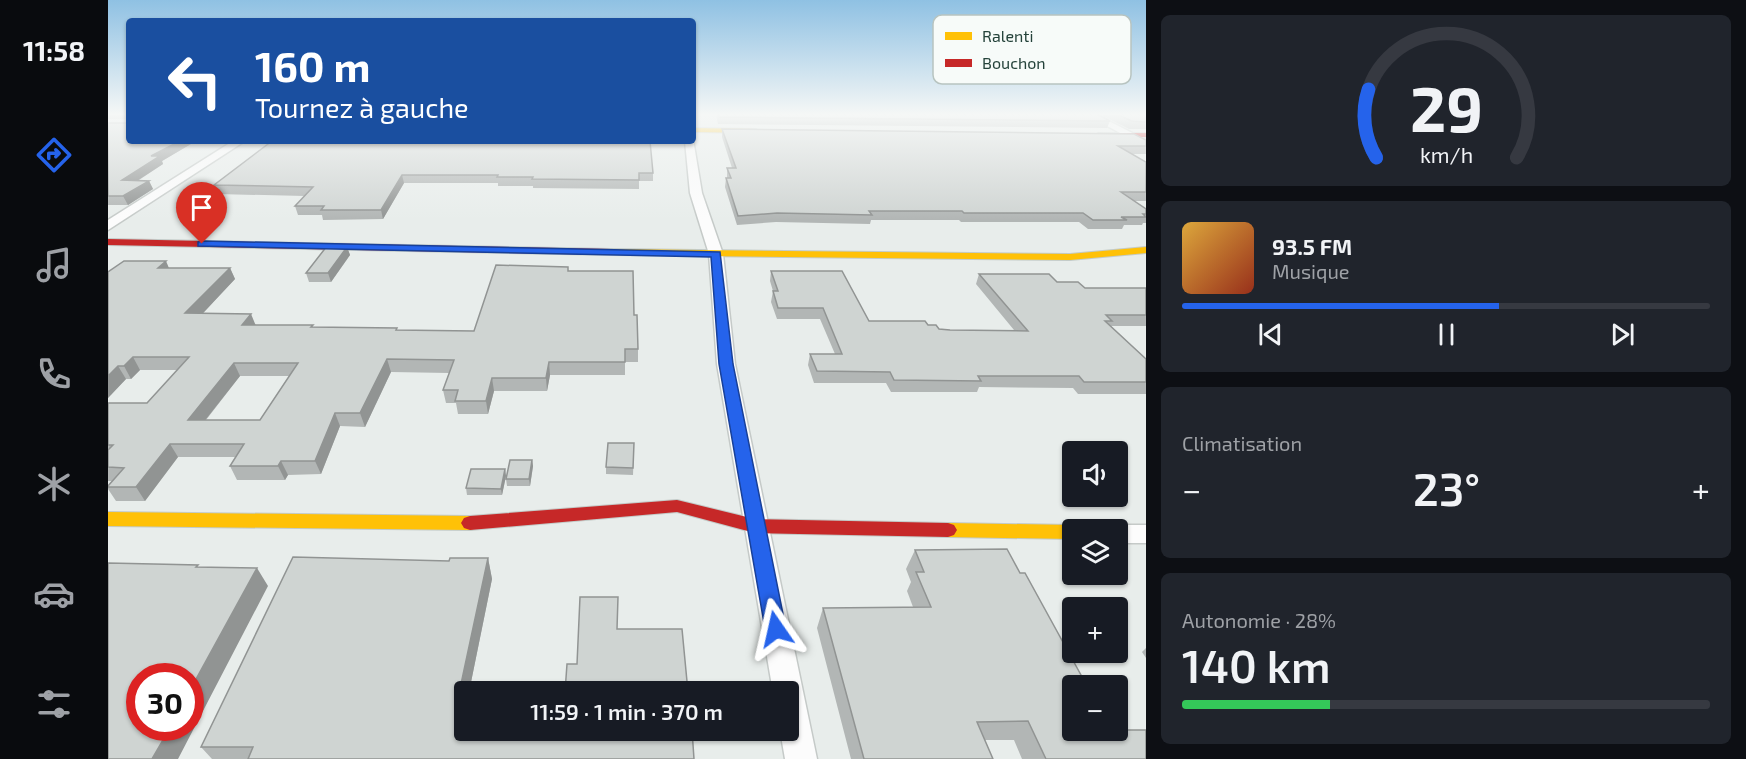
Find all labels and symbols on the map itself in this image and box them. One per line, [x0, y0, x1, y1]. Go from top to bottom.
legend [933, 15, 1131, 84]
text: Ralenti [982, 26, 1033, 45]
text: Bouchon [982, 53, 1046, 72]
pin [176, 182, 227, 244]
position arrow [744, 597, 808, 661]
speed limit sign: 30 [126, 663, 204, 741]

